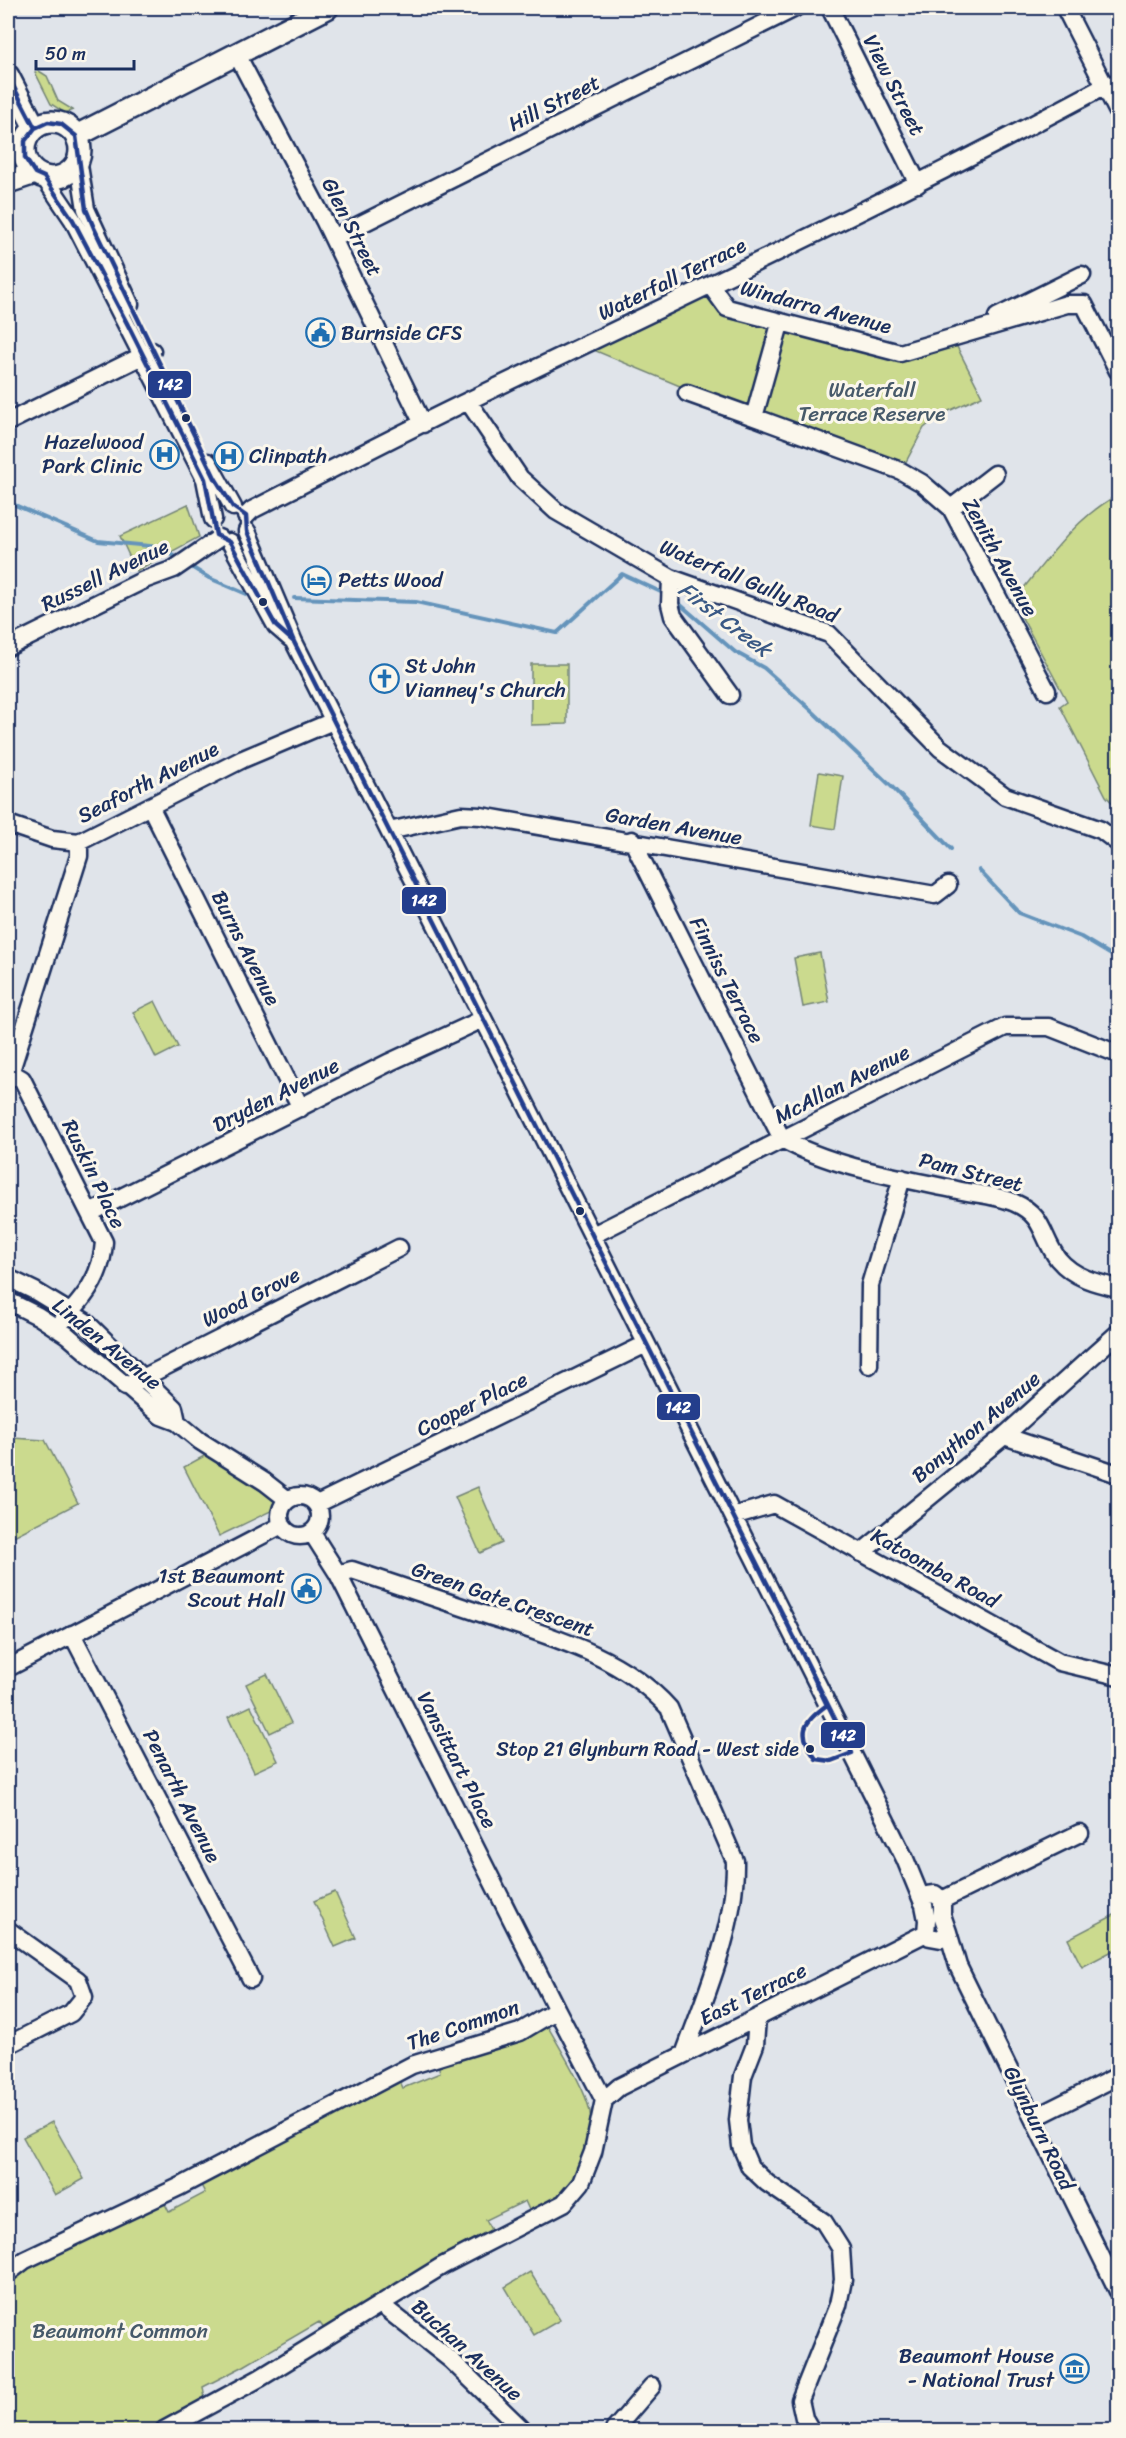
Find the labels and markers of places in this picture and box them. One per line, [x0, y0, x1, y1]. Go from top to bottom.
place label: Burnside CFS [341, 314, 462, 352]
public building icon: Burnside CFS [304, 317, 336, 349]
unlabelled marker [180, 412, 192, 424]
place label: Hazelwood Park Clinic [42, 423, 145, 485]
place label: Clinpath [249, 437, 327, 475]
hospital icon: Hazelwood Park Clinic [148, 438, 180, 470]
hospital icon: Clinpath [212, 440, 244, 472]
place label: Petts Wood [338, 561, 445, 599]
hotel icon: Petts Wood [301, 564, 333, 596]
unlabelled marker [257, 596, 269, 608]
place label: St John Vianney's Church [405, 647, 566, 709]
church icon: St John Vianney's Church [368, 662, 400, 694]
unlabelled marker [574, 1205, 586, 1217]
place label: 1st Beaumont Scout Hall [159, 1557, 286, 1619]
public building icon: 1st Beaumont Scout Hall [290, 1572, 322, 1604]
place label: Stop 21 Glynburn Road - West side [496, 1732, 799, 1767]
marker: Stop 21 Glynburn Road - West side [804, 1743, 816, 1755]
place label: Beaumont House - National Trust [899, 2337, 1056, 2399]
museum icon: Beaumont House - National Trust [1059, 2352, 1091, 2384]

